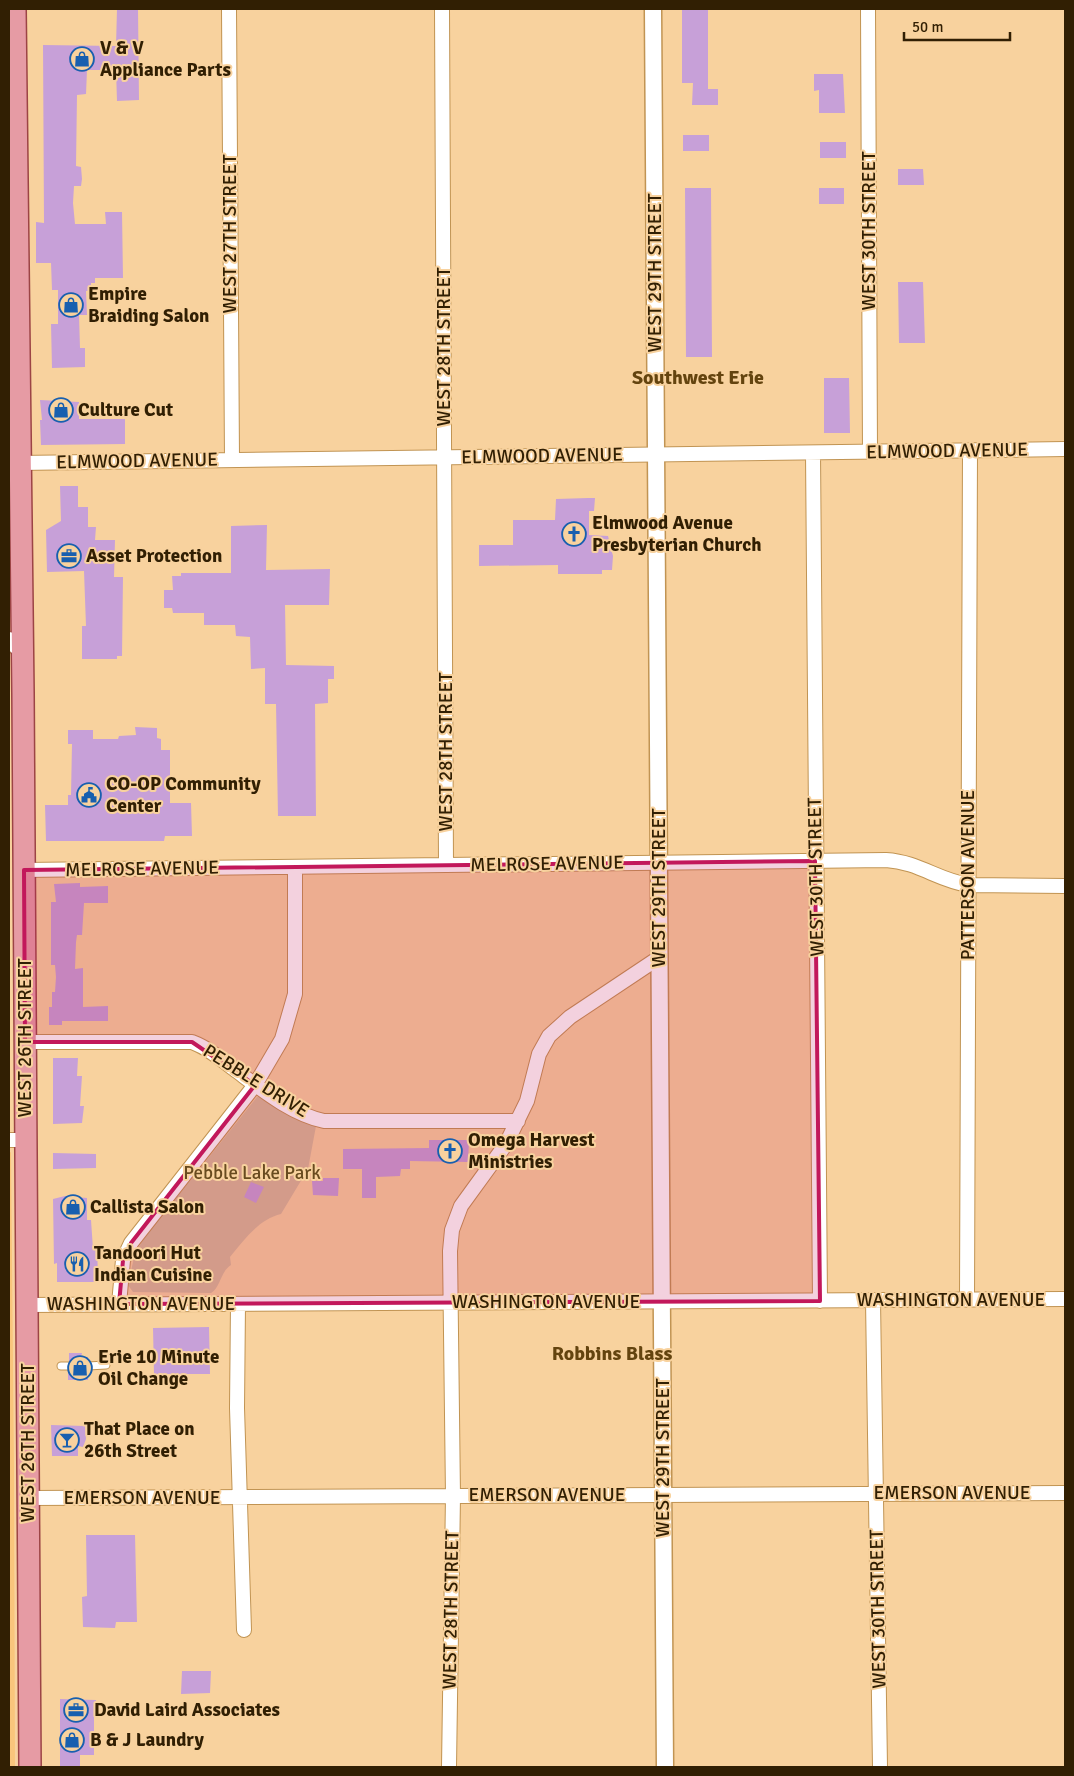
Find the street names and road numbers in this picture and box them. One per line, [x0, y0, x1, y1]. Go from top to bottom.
street label: WEST 30TH STREET [857, 151, 881, 311]
street label: WEST 27TH STREET [218, 154, 242, 314]
street label: WEST 29TH STREET [643, 193, 667, 353]
street label: WEST 28TH STREET [432, 267, 456, 427]
street label: ELMWOOD AVENUE [866, 438, 1028, 464]
street label: ELMWOOD AVENUE [461, 443, 623, 469]
street label: ELMWOOD AVENUE [56, 448, 218, 474]
street label: WEST 28TH STREET [434, 672, 458, 832]
street label: PATTERSON AVENUE [956, 790, 980, 960]
street label: WEST 30TH STREET [803, 797, 829, 957]
street label: WEST 29TH STREET [647, 808, 671, 968]
street label: MELROSE AVENUE [470, 851, 624, 877]
street label: MELROSE AVENUE [65, 856, 219, 882]
street label: WEST 26TH STREET [13, 958, 37, 1118]
street label: PEBBLE DRIVE [199, 1039, 313, 1123]
street label: WASHINGTON AVENUE [857, 1288, 1045, 1312]
street label: WASHINGTON AVENUE [452, 1290, 640, 1314]
street label: WASHINGTON AVENUE [47, 1292, 235, 1316]
street label: WEST 26TH STREET [16, 1363, 40, 1523]
street label: WEST 29TH STREET [651, 1378, 675, 1538]
street label: EMERSON AVENUE [873, 1481, 1031, 1505]
street label: EMERSON AVENUE [468, 1483, 626, 1507]
street label: EMERSON AVENUE [63, 1486, 221, 1510]
street label: WEST 30TH STREET [865, 1529, 891, 1689]
street label: WEST 28TH STREET [438, 1530, 464, 1690]

